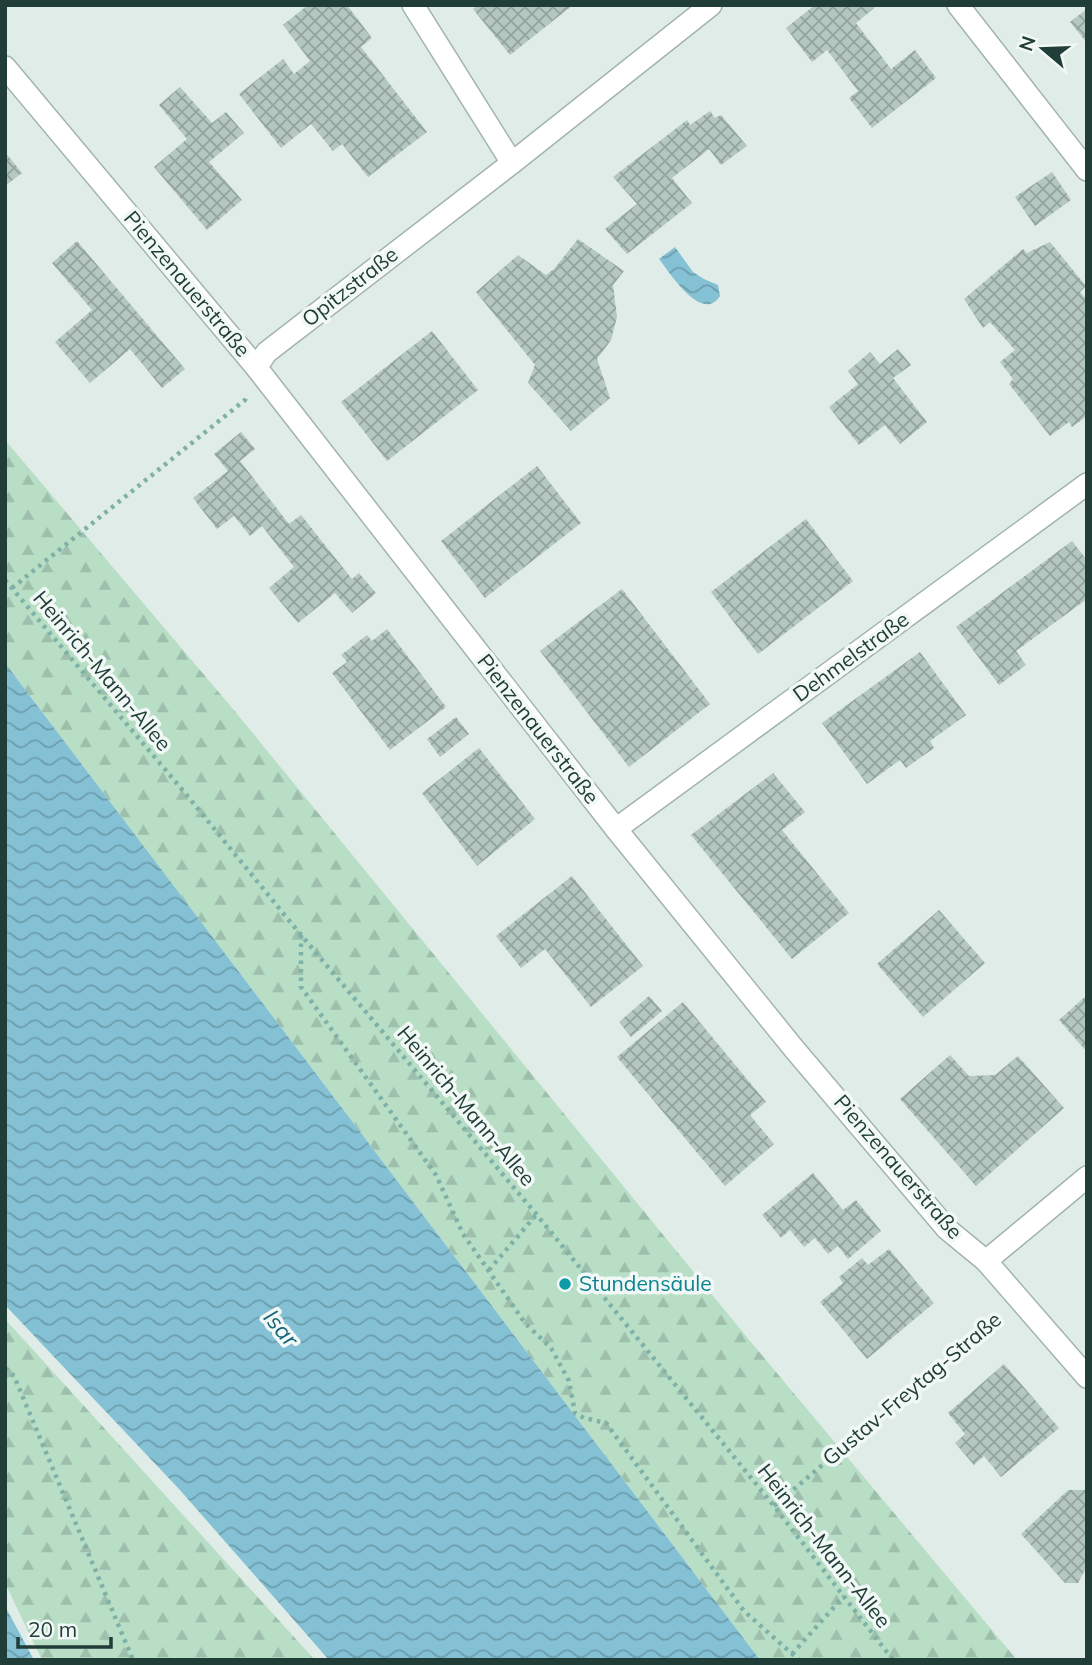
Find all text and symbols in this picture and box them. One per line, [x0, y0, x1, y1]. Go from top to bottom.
north arrow [1008, 14, 1078, 84]
text: N [1013, 33, 1041, 54]
street label: Pienzenauerstraße [119, 205, 257, 362]
street label: Opitzstraße [296, 241, 402, 332]
street label: Heinrich-Mann-Allee [28, 585, 177, 756]
street label: Dehmelstraße [787, 605, 913, 707]
street label: Pienzenauerstraße [472, 648, 605, 808]
street label: Heinrich-Mann-Allee [392, 1020, 541, 1191]
street label: Pienzenauerstraße [829, 1089, 969, 1244]
place label: Stundensäule [579, 1270, 712, 1296]
marker: Stundensäule [557, 1276, 573, 1292]
water label: Isar [258, 1303, 306, 1353]
street label: Gustav-Freytag-Straße [817, 1306, 1006, 1471]
street label: Heinrich-Mann-Allee [753, 1458, 897, 1633]
scale bar [18, 1606, 110, 1650]
text: 20 m [28, 1616, 77, 1642]

